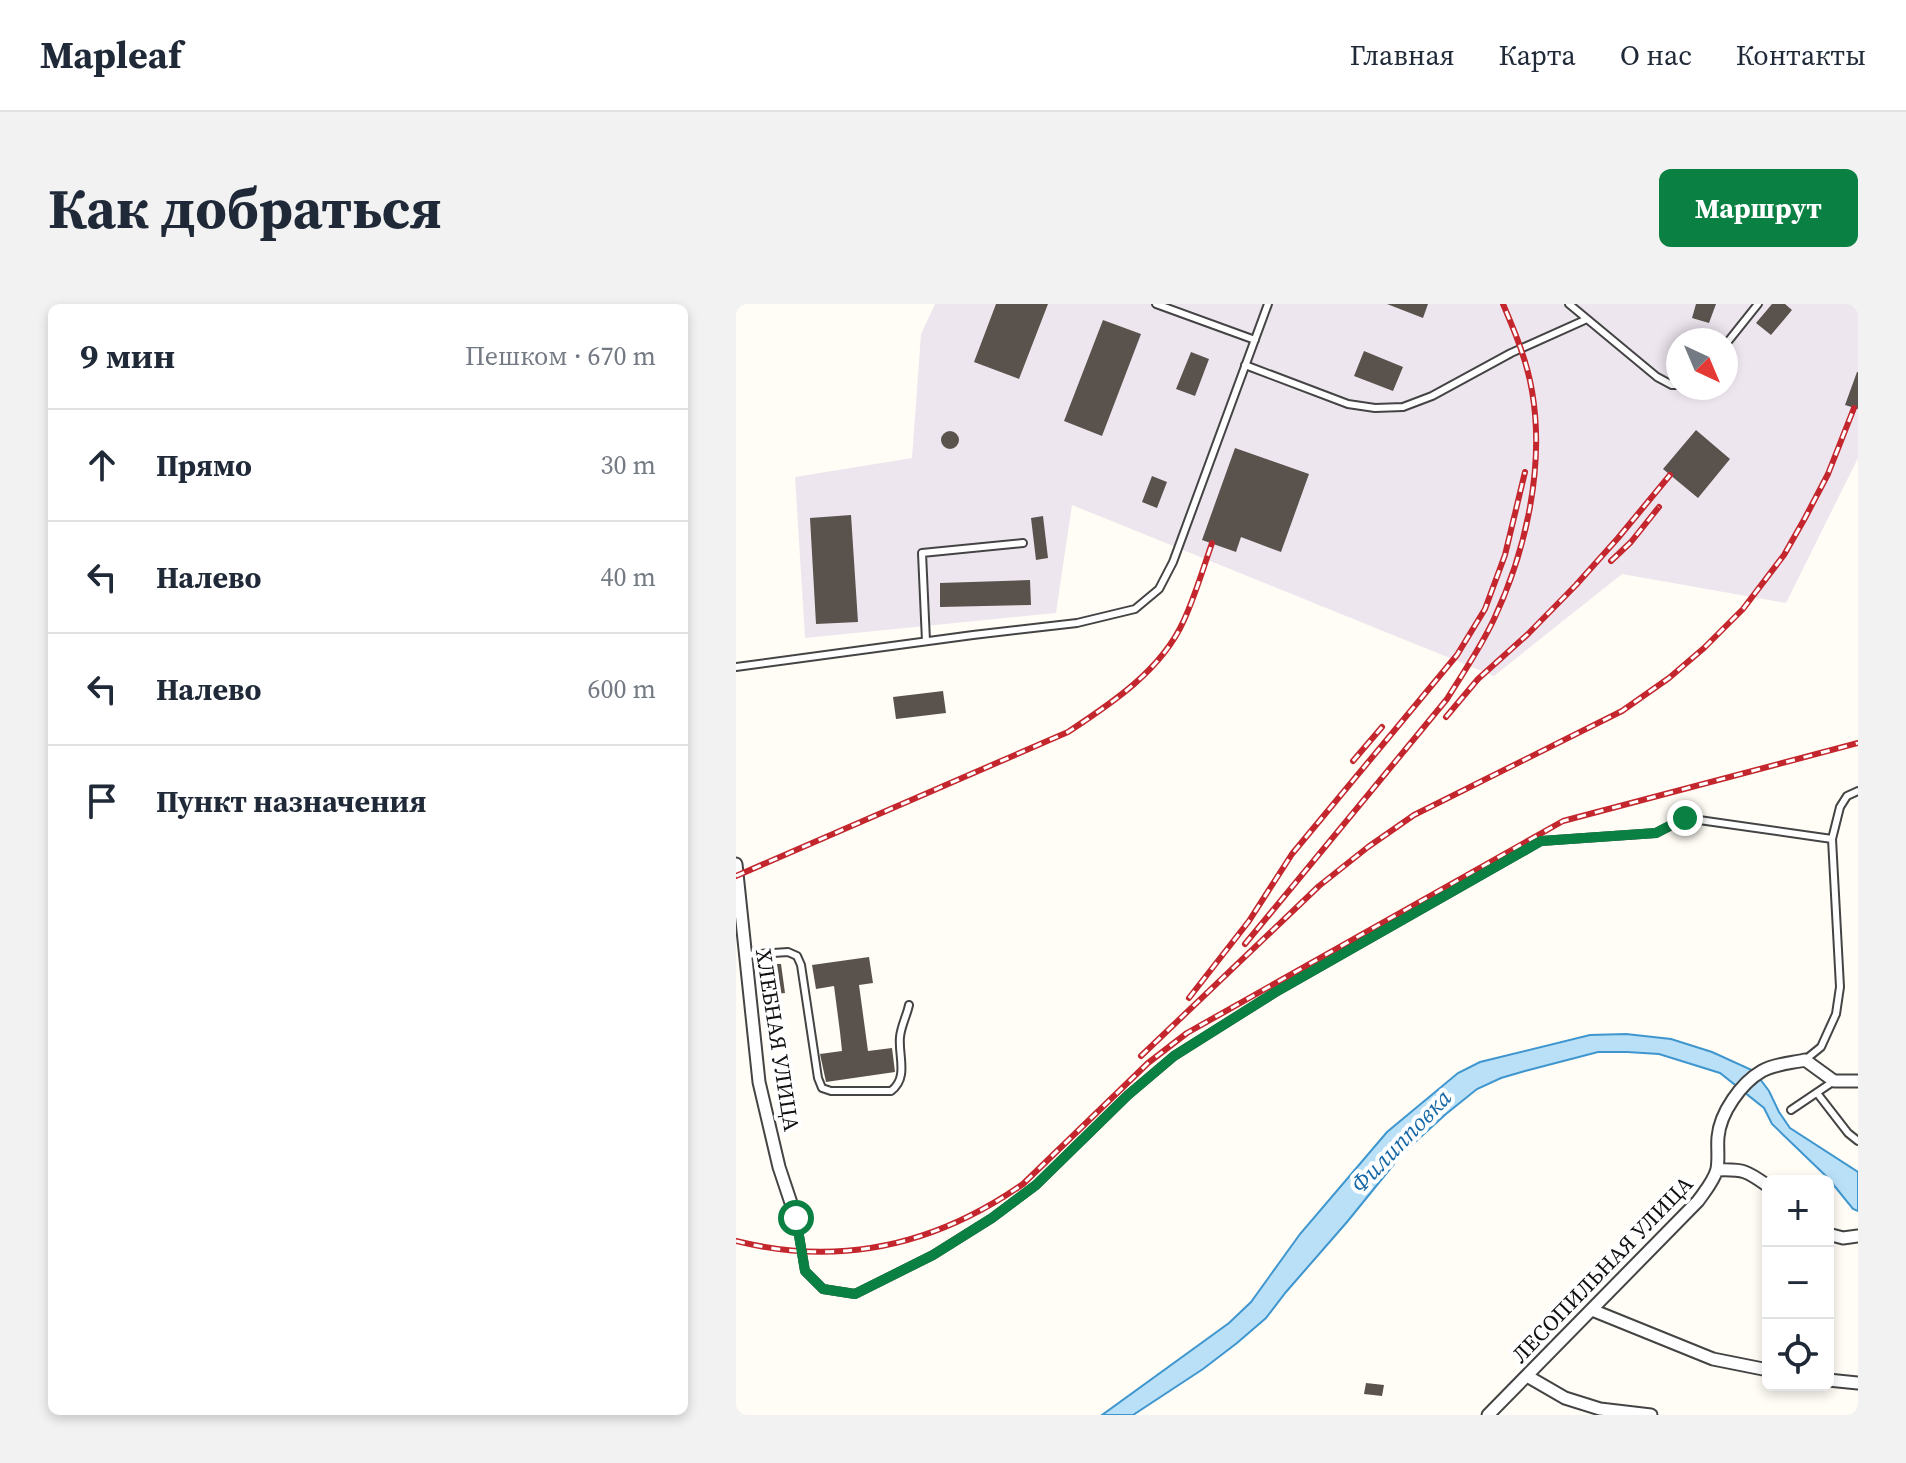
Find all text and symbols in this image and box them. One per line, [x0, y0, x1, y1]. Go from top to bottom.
text: Mapleaf [40, 29, 182, 81]
text: Главная [1350, 36, 1455, 74]
text: Карта [1499, 36, 1576, 74]
text: О нас [1620, 36, 1692, 74]
text: Контакты [1736, 36, 1866, 74]
button: Маршрут [1659, 169, 1858, 247]
text: Как добраться [48, 170, 442, 247]
north arrow [1666, 328, 1738, 400]
text: 9 мин [80, 333, 175, 379]
text: Пешком · 670 m [465, 338, 656, 374]
icon: ahead [80, 443, 124, 487]
text: Прямо [156, 445, 252, 486]
text: 30 m [601, 447, 656, 483]
icon: left [80, 555, 124, 599]
text: Налево [156, 557, 261, 598]
text: 40 m [601, 559, 656, 595]
icon: left [80, 667, 124, 711]
text: Налево [156, 669, 261, 710]
text: 600 m [588, 671, 656, 707]
icon: arrive [80, 779, 124, 823]
text: Пункт назначения [156, 781, 426, 822]
route end [1667, 800, 1703, 836]
street label: ХЛЕБНАЯ УЛИЦА [749, 947, 807, 1134]
water label: Филипповка [1343, 1081, 1459, 1200]
street label: ЛЕСОПИЛЬНАЯ УЛИЦА [1505, 1169, 1700, 1369]
map controls [1762, 1175, 1834, 1391]
button: + [1762, 1175, 1834, 1247]
route start [778, 1200, 814, 1236]
button: − [1762, 1247, 1834, 1319]
button: locate [1762, 1319, 1834, 1391]

